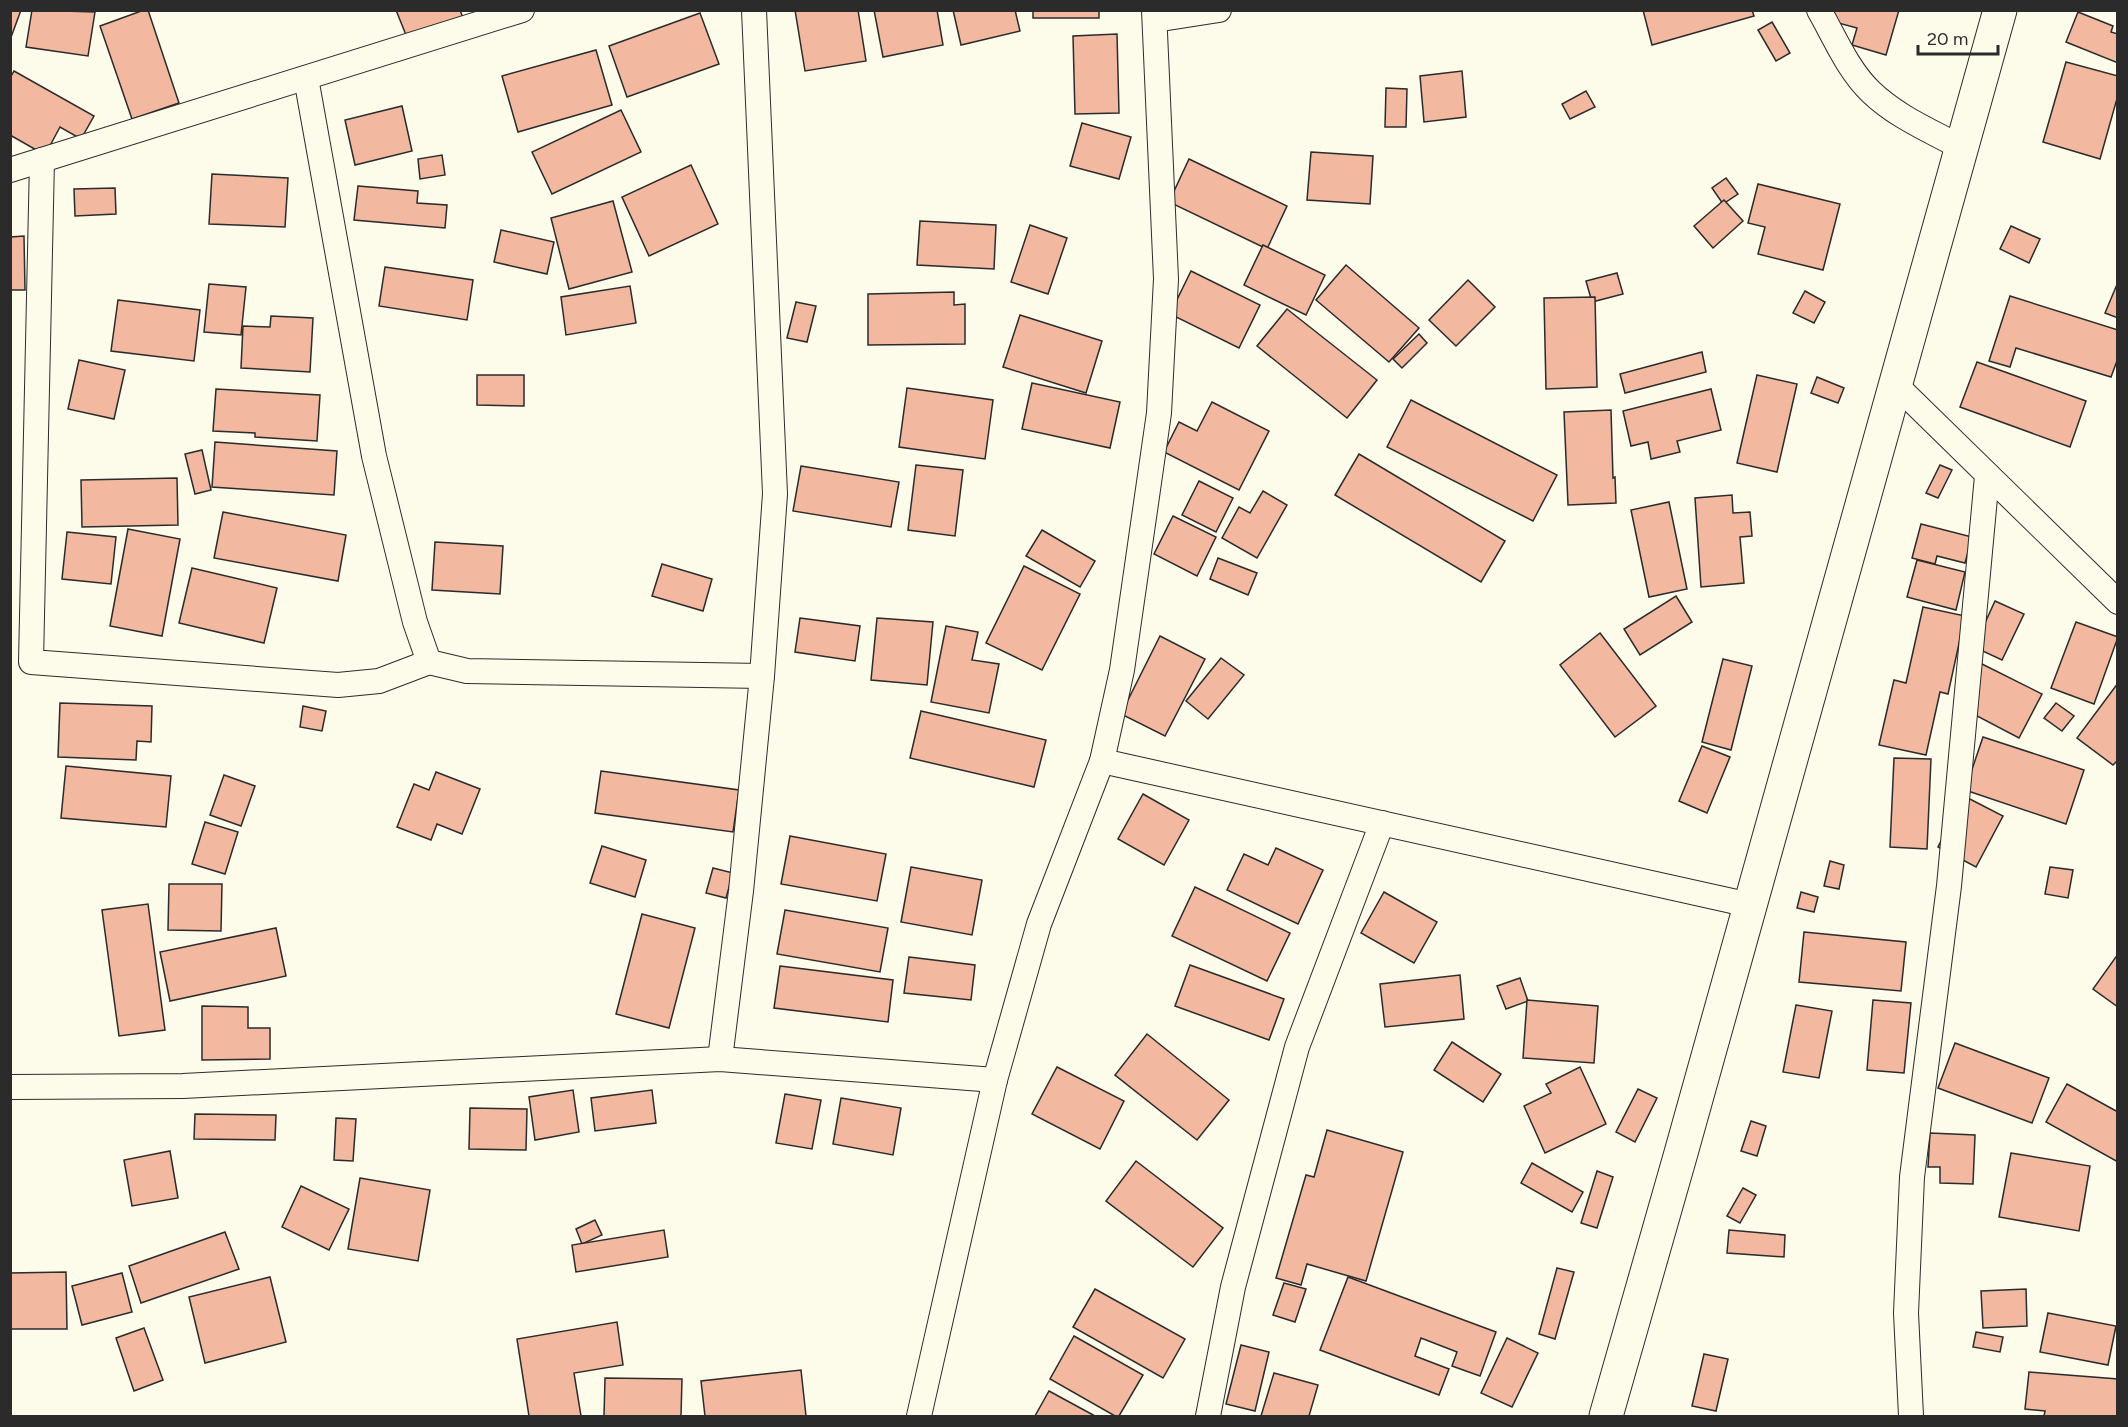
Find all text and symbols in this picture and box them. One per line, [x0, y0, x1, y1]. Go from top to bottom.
scale bar [1918, 18, 1998, 56]
text: 20 m [1927, 28, 1968, 50]

